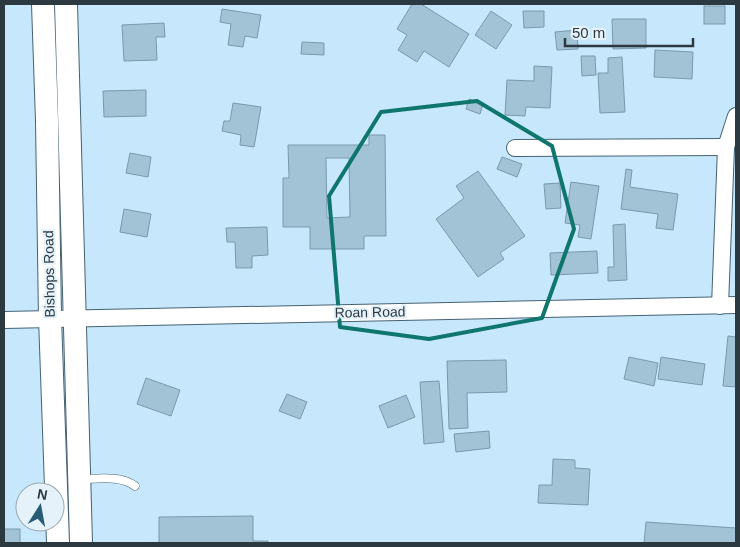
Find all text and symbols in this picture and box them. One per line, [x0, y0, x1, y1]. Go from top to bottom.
scale bar [565, 15, 692, 47]
text: 50 m [572, 24, 605, 41]
street label: Bishops Road [40, 230, 58, 318]
street label: Roan Road [334, 303, 406, 321]
north arrow [15, 482, 65, 532]
text: N [36, 485, 49, 503]

